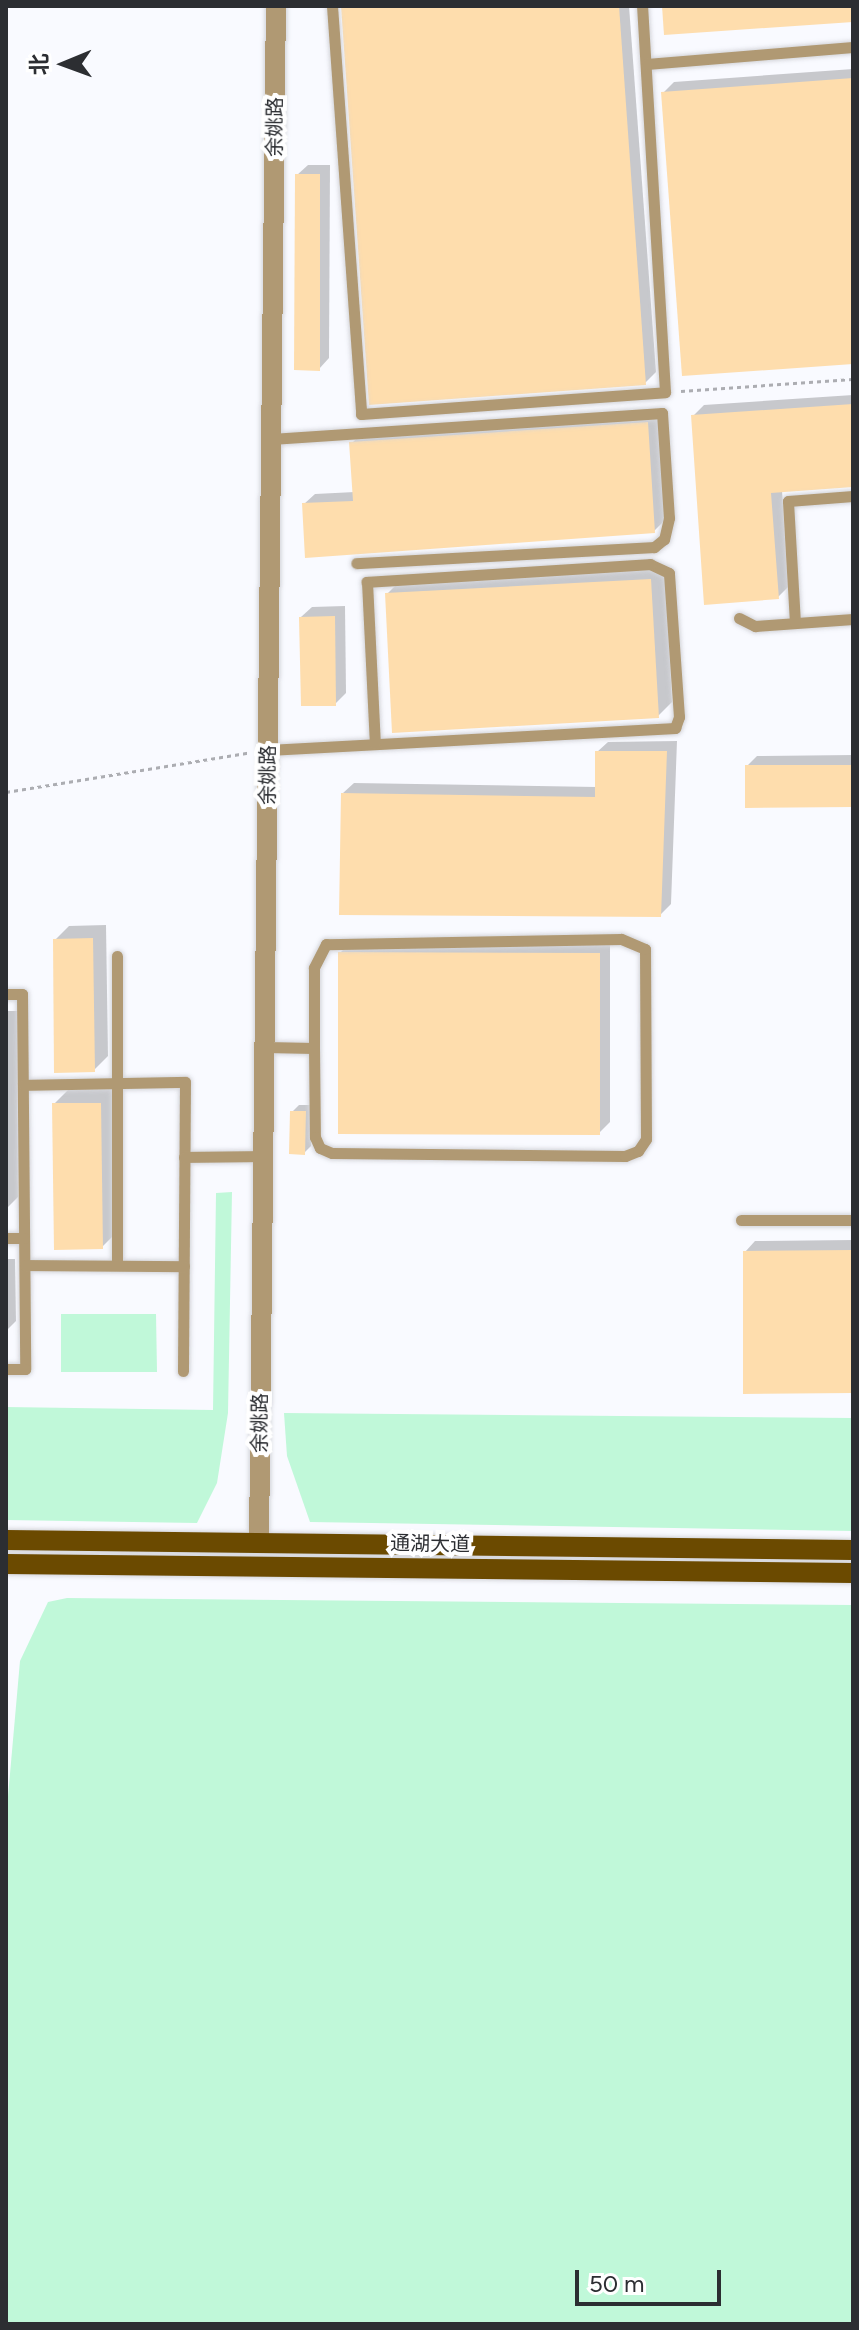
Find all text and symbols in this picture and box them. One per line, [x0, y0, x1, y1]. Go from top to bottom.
north arrow [24, 24, 104, 104]
text: 北 [26, 53, 53, 76]
street label: 余姚路 [262, 97, 288, 157]
street label: 余姚路 [255, 745, 281, 805]
street label: 余姚路 [247, 1393, 273, 1453]
street label: 通湖大道 [390, 1531, 470, 1557]
scale bar [579, 2254, 725, 2304]
text: 50 m [589, 2269, 645, 2298]

